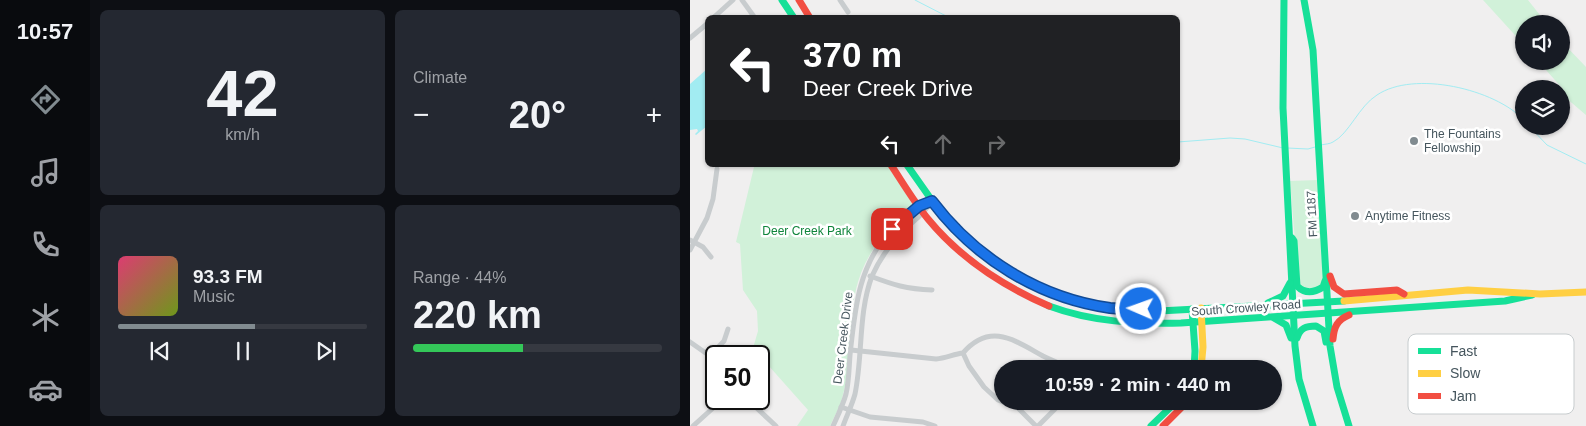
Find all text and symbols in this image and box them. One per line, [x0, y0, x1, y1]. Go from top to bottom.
map controls [1515, 15, 1570, 135]
button: sound [1515, 15, 1570, 70]
text: 10:57 [17, 19, 73, 44]
icon: left [720, 35, 785, 100]
text: 370 m [803, 35, 902, 74]
text: 42 [206, 57, 279, 130]
text: Climate [413, 69, 467, 86]
text: Deer Creek Drive [803, 76, 973, 101]
button: layers [1515, 80, 1570, 135]
icon: directions [28, 82, 63, 117]
text: 20° [509, 94, 566, 136]
text: − [413, 99, 429, 130]
text: + [646, 99, 662, 130]
text: km/h [225, 126, 260, 143]
place label: The Fountains Fellowship [1424, 127, 1501, 155]
icon: left [876, 130, 904, 158]
icon: ahead [929, 130, 957, 158]
icon: right [982, 130, 1010, 158]
marker: The Fountains Fellowship [1408, 135, 1420, 147]
icon: music [28, 155, 63, 190]
street label: FM 1187 [1304, 190, 1320, 238]
pin [871, 208, 913, 250]
place label: Anytime Fitness [1365, 209, 1450, 223]
marker: Anytime Fitness [1349, 210, 1361, 222]
icon: arrive [878, 215, 906, 243]
park label: Deer Creek Park [762, 224, 853, 238]
icon: phone [28, 227, 63, 262]
text: 93.3 FM [193, 266, 263, 287]
text: Range · 44% [413, 269, 506, 286]
position arrow [1114, 282, 1166, 334]
text: Music [193, 288, 235, 305]
street label: Deer Creek Drive [830, 291, 856, 385]
text: 220 km [413, 294, 542, 336]
street label: South Crowley Road [1191, 297, 1301, 319]
icon: climate [28, 300, 63, 335]
legend [1408, 334, 1574, 414]
icon: previous [146, 337, 174, 365]
icon: pause [229, 337, 257, 365]
icon: next [312, 337, 340, 365]
text: Fast [1450, 343, 1477, 359]
speed limit sign: 50 [705, 345, 770, 410]
text: Slow [1450, 365, 1481, 381]
icon: car [28, 372, 63, 407]
text: 10:59 · 2 min · 440 m [1045, 374, 1231, 395]
text: Jam [1450, 388, 1476, 404]

